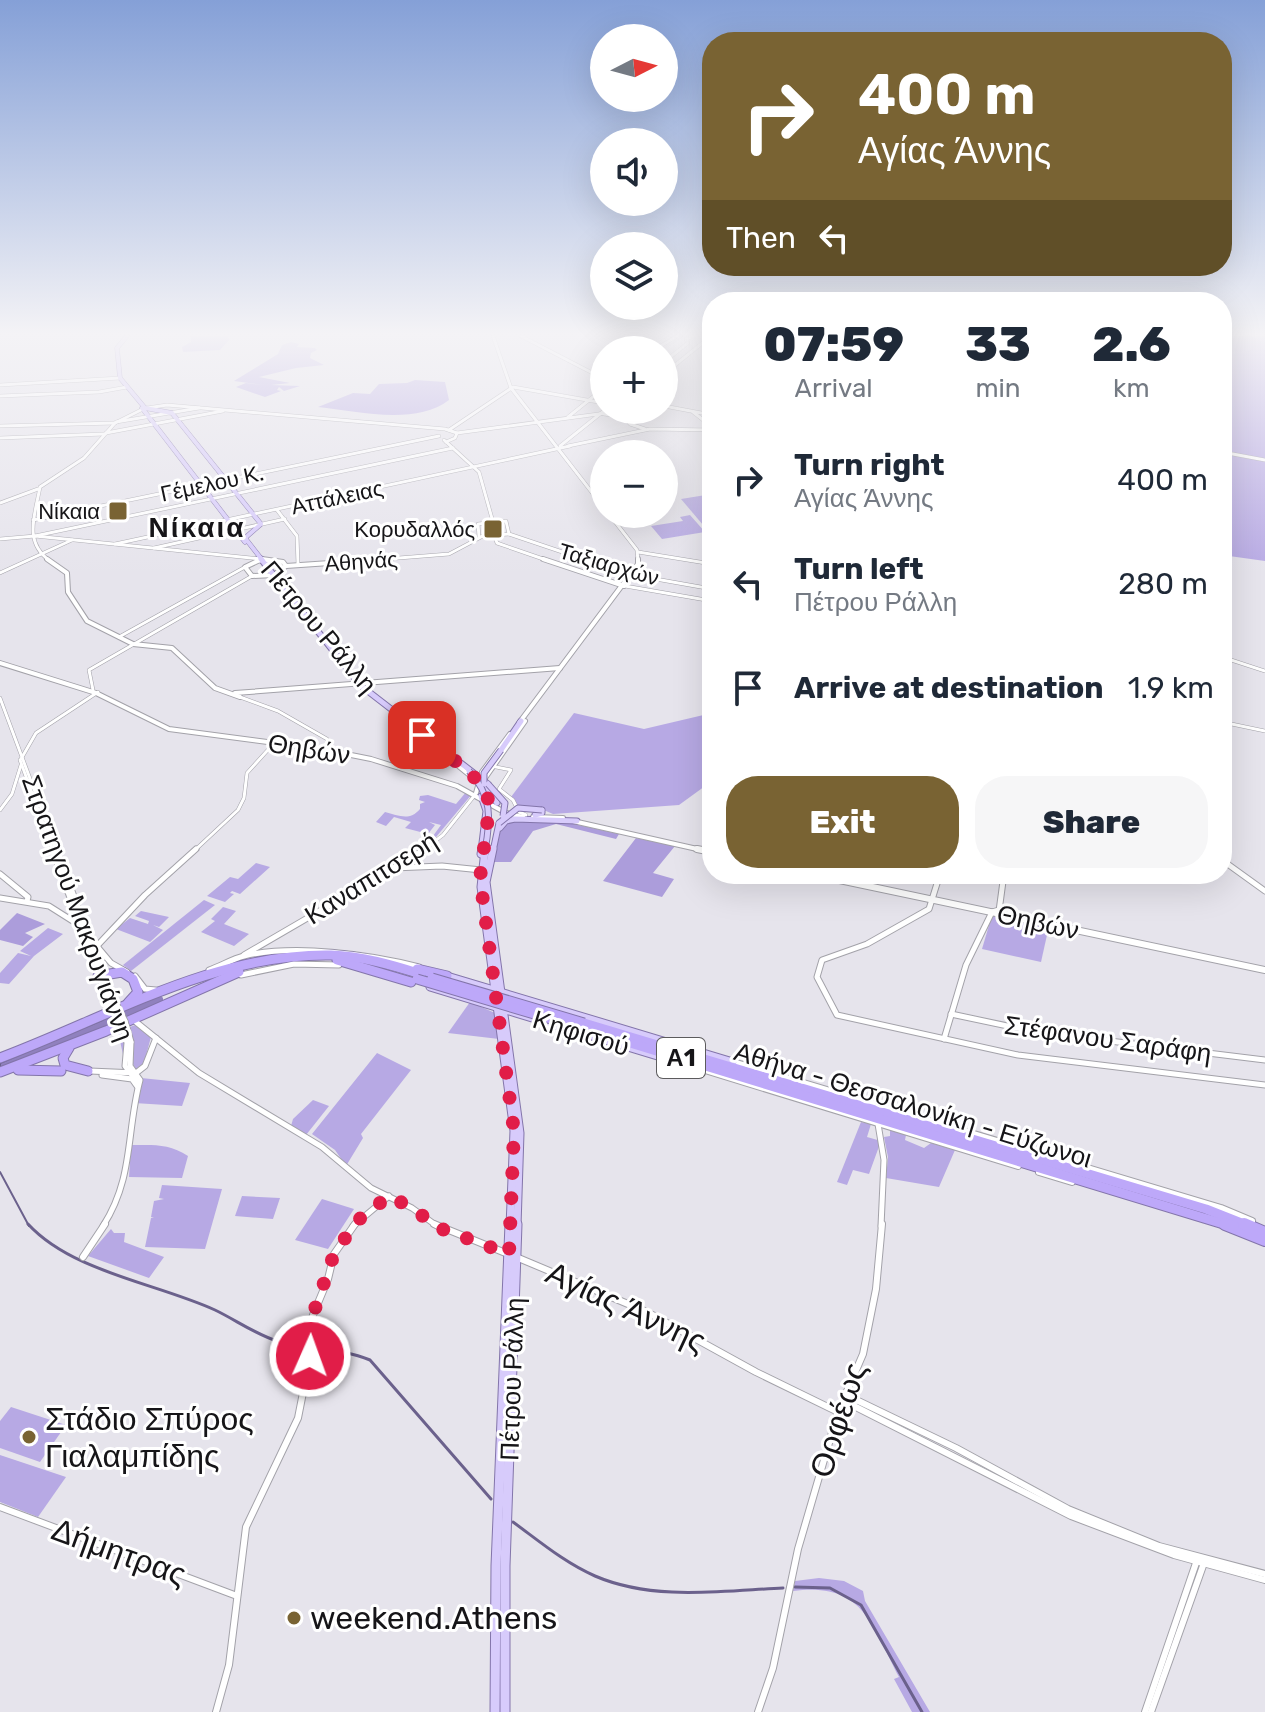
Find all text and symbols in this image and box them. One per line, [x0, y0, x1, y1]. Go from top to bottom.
north arrow [590, 24, 678, 112]
map controls [590, 24, 678, 528]
text: 400 m [858, 62, 1036, 128]
icon: right [726, 64, 830, 168]
button: sound [590, 128, 678, 216]
text: Αγίας Άννης [858, 129, 1051, 172]
icon: left [812, 216, 856, 260]
text: Then [726, 220, 796, 256]
button: layers [590, 232, 678, 320]
text: 07:59 [763, 316, 904, 373]
text: 33 [965, 316, 1031, 373]
text: 2.6 [1092, 316, 1171, 373]
button: + [590, 336, 678, 424]
text: Arrival [795, 373, 873, 404]
text: min [975, 373, 1021, 404]
text: km [1113, 373, 1150, 404]
button: − [590, 440, 678, 528]
text: Turn right [794, 447, 945, 483]
icon: right [726, 458, 770, 502]
street label: Γέμελου Κ. [158, 459, 266, 508]
text: 400 m [1117, 462, 1208, 498]
street label: Αττάλειας [289, 475, 386, 520]
text: Αγίας Άννης [794, 483, 933, 514]
place label: Νίκαια [38, 498, 100, 525]
marker: Νίκαια [107, 500, 129, 522]
district label: Νίκαια [149, 511, 245, 544]
place label: Κορυδαλλός [354, 516, 475, 543]
marker: Κορυδαλλός [482, 518, 504, 540]
street label: Ταξιαρχών [556, 537, 662, 592]
street label: Αθηνάς [323, 545, 399, 578]
text: Turn left [794, 551, 924, 587]
street label: Πέτρου Ράλλη [254, 555, 383, 700]
icon: left [726, 562, 770, 606]
text: 280 m [1118, 566, 1208, 602]
text: Πέτρου Ράλλη [794, 587, 957, 618]
icon: arrive [726, 666, 770, 710]
text: Arrive at destination [794, 670, 1104, 706]
text: 1.9 km [1128, 670, 1214, 706]
pin [388, 701, 456, 769]
icon: arrive [400, 713, 444, 757]
street label: Θηβών [266, 728, 352, 771]
street label: Στρατηγού Μακρυγιάννη [15, 771, 140, 1045]
button: Exit [726, 776, 959, 868]
button: Share [975, 776, 1208, 868]
street label: Καναπιτσερή [299, 825, 443, 931]
street label: Θηβών [994, 899, 1082, 946]
street label: Κηφισού [529, 1004, 633, 1063]
street label: Στέφανου Σαράφη [1002, 1010, 1214, 1069]
street label: Αθήνα - Θεσσαλονίκη - Εύζωνοι [730, 1036, 1095, 1175]
road number: Α1 [657, 1038, 705, 1078]
street label: Αγίας Άννης [540, 1254, 712, 1360]
street label: Πέτρου Ράλλη [494, 1297, 531, 1461]
position arrow [268, 1314, 352, 1398]
street label: Ορφέως [802, 1358, 874, 1482]
place label: Στάδιο Σπύρος Γιαλαμπίδης [45, 1400, 254, 1475]
marker: Στάδιο Σπύρος Γιαλαμπίδης [20, 1428, 38, 1446]
street label: Δήμητρας [47, 1510, 191, 1594]
place label: weekend.Athens [310, 1599, 557, 1637]
marker: weekend.Athens [285, 1609, 303, 1627]

